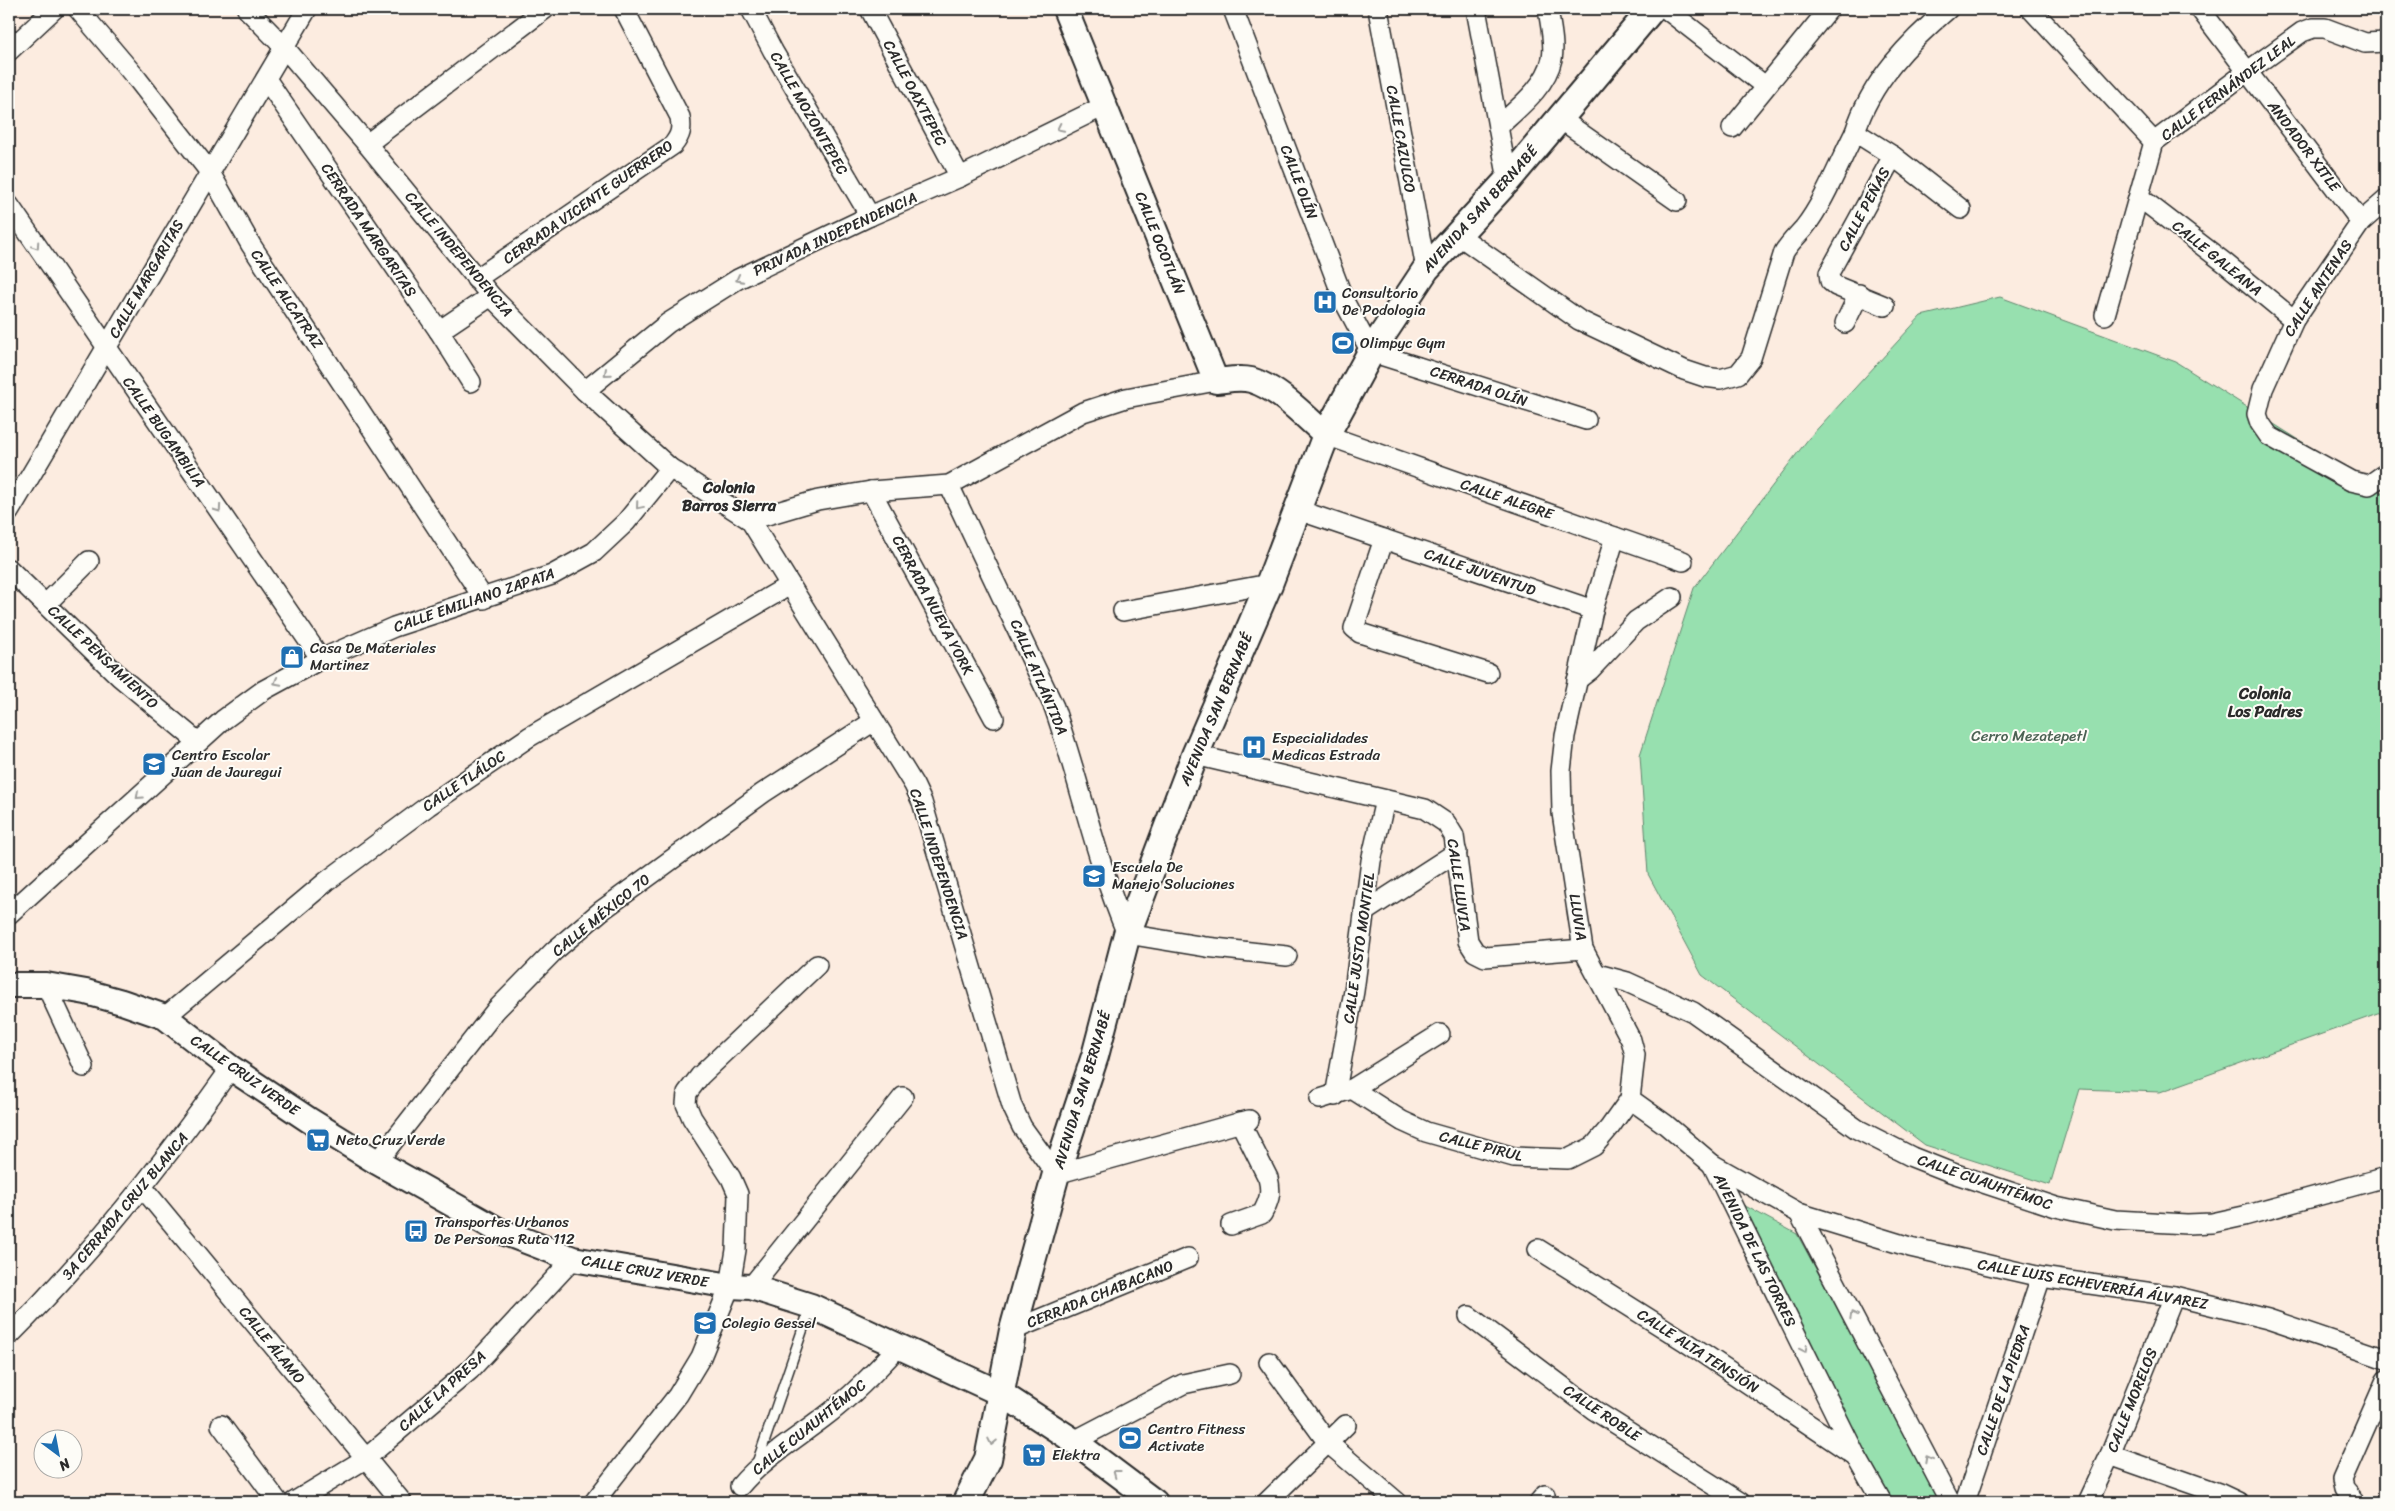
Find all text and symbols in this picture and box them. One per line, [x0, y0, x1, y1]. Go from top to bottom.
street label: CALLE FERNÁNDEZ LEAL [2155, 28, 2301, 148]
street label: CALLE OAXTEPEC [876, 35, 954, 151]
street label: CALLE MOZONTEPEC [763, 46, 855, 180]
street label: CALLE CAZULCO [1379, 83, 1423, 195]
street label: ANDADOR XITLE [2260, 94, 2348, 199]
one-way arrow [1057, 121, 1066, 131]
street label: CERRADA VICENTE GUERRERO [497, 133, 679, 271]
street label: AVENIDA SAN BERNABÉ [1415, 138, 1546, 279]
street label: CALLE OLÍN [1273, 141, 1325, 224]
street label: CERRADA MARGARITAS [314, 157, 424, 303]
street label: CALLE PEÑAS [1831, 162, 1897, 256]
street label: PRIVADA INDEPENDENCIA [749, 184, 921, 284]
street label: CALLE INDEPENDENCIA [398, 185, 520, 323]
street label: CALLE OCOTLÁN [1127, 187, 1193, 299]
street label: CALLE GALEANA [2166, 213, 2268, 303]
street label: CALLE MARGARITAS [101, 215, 191, 343]
street label: CALLE ANTENAS [2277, 234, 2360, 342]
one-way arrow [30, 240, 39, 249]
street label: CALLE ALCATRAZ [244, 244, 330, 355]
one-way arrow [736, 273, 745, 283]
place label: Consultorio De Podologia [1342, 280, 1426, 323]
hospital icon: Consultorio De Podologia [1312, 289, 1338, 315]
sports icon: Olimpyc Gym [1330, 330, 1356, 356]
place label: Olimpyc Gym [1360, 330, 1446, 356]
street label: CERRADA OLÍN [1427, 358, 1532, 414]
one-way arrow [604, 367, 613, 375]
street label: CALLE BUGAMBILIA [116, 371, 212, 493]
street label: CALLE ALEGRE [1457, 471, 1559, 528]
district label: Colonia Barros Sierra [682, 473, 777, 520]
one-way arrow [637, 500, 645, 509]
one-way arrow [212, 503, 221, 513]
street label: CERRADA NUEVA YORK [885, 530, 981, 680]
street label: CALLE JUVENTUD [1421, 541, 1539, 603]
street label: CALLE EMILIANO ZAPATA [390, 560, 558, 640]
street label: CALLE PENSAMIENTO [41, 598, 165, 716]
street label: CALLE ATLÁNTIDA [1003, 615, 1075, 739]
street label: AVENIDA SAN BERNABÉ [1172, 627, 1261, 790]
place label: Casa De Materiales Martinez [310, 635, 436, 678]
shop icon: Casa De Materiales Martinez [279, 644, 305, 670]
one-way arrow [274, 676, 283, 686]
district label: Colonia Los Padres [2228, 679, 2303, 726]
park label: Cerro Mezatepetl [1971, 723, 2087, 749]
place label: Especialidades Medicas Estrada [1272, 725, 1380, 768]
hospital icon: Especialidades Medicas Estrada [1241, 734, 1267, 760]
place label: Centro Escolar Juan de Jauregui [171, 742, 282, 785]
street label: CALLE TLÁLOC [417, 743, 512, 819]
school or university icon: Centro Escolar Juan de Jauregui [141, 751, 167, 777]
street label: CALLE INDEPENDENCIA [902, 785, 976, 943]
one-way arrow [135, 790, 144, 799]
street label: CALLE LLUVIA [1440, 837, 1478, 933]
place label: Escuela De Manejo Soluciones [1112, 854, 1235, 897]
school or university icon: Escuela De Manejo Soluciones [1081, 863, 1107, 889]
street label: CALLE MÉXICO 70 [546, 867, 656, 963]
street label: CALLE JUSTO MONTIEL [1336, 871, 1382, 1025]
street label: LLUVIA [1561, 892, 1595, 942]
street label: AVENIDA SAN BERNABÉ [1045, 1006, 1119, 1173]
street label: CALLE CRUZ VERDE [185, 1028, 306, 1123]
street label: CALLE PIRUL [1437, 1123, 1525, 1169]
street label: 3A CERRADA CRUZ BLANCA [55, 1126, 195, 1286]
supermarket icon: Neto Cruz Verde [305, 1127, 331, 1153]
place label: Neto Cruz Verde [336, 1127, 445, 1153]
street label: CALLE CUAUHTÉMOC [1914, 1147, 2057, 1218]
street label: AVENIDA DE LAS TORRES [1706, 1168, 1804, 1332]
place label: Transportes Urbanos De Personas Ruta 112 [434, 1209, 575, 1252]
bus stop icon: Transportes Urbanos De Personas Ruta 112 [403, 1218, 429, 1244]
street label: CALLE CRUZ VERDE [580, 1247, 712, 1295]
street label: CALLE LUIS ECHEVERRÍA ÁLVAREZ [1976, 1251, 2211, 1317]
street label: CERRADA CHABACANO [1023, 1253, 1178, 1335]
street label: CALLE ÁLAMO [232, 1300, 312, 1390]
street label: CALLE ALTA TENSIÓN [1632, 1302, 1765, 1401]
school or university icon: Colegio Gessel [692, 1310, 718, 1336]
place label: Colegio Gessel [722, 1310, 817, 1336]
one-way arrow [1849, 1311, 1859, 1320]
street label: CALLE DE LA PIEDRA [1968, 1321, 2038, 1459]
street label: CALLE MORELOS [2099, 1343, 2165, 1456]
street label: CALLE LA PRESA [392, 1344, 492, 1438]
one-way arrow [1797, 1344, 1808, 1353]
street label: CALLE CUAUHTÉMOC [746, 1372, 873, 1482]
street label: CALLE ROBLE [1558, 1377, 1648, 1450]
place label: Centro Fitness Activate [1147, 1416, 1245, 1459]
sports icon: Centro Fitness Activate [1117, 1425, 1143, 1451]
north arrow [32, 1428, 82, 1478]
one-way arrow [987, 1438, 998, 1446]
supermarket icon: Elektra [1021, 1442, 1047, 1468]
place label: Elektra [1052, 1442, 1100, 1468]
text: N [54, 1451, 76, 1478]
one-way arrow [1924, 1455, 1934, 1464]
one-way arrow [1112, 1470, 1122, 1479]

